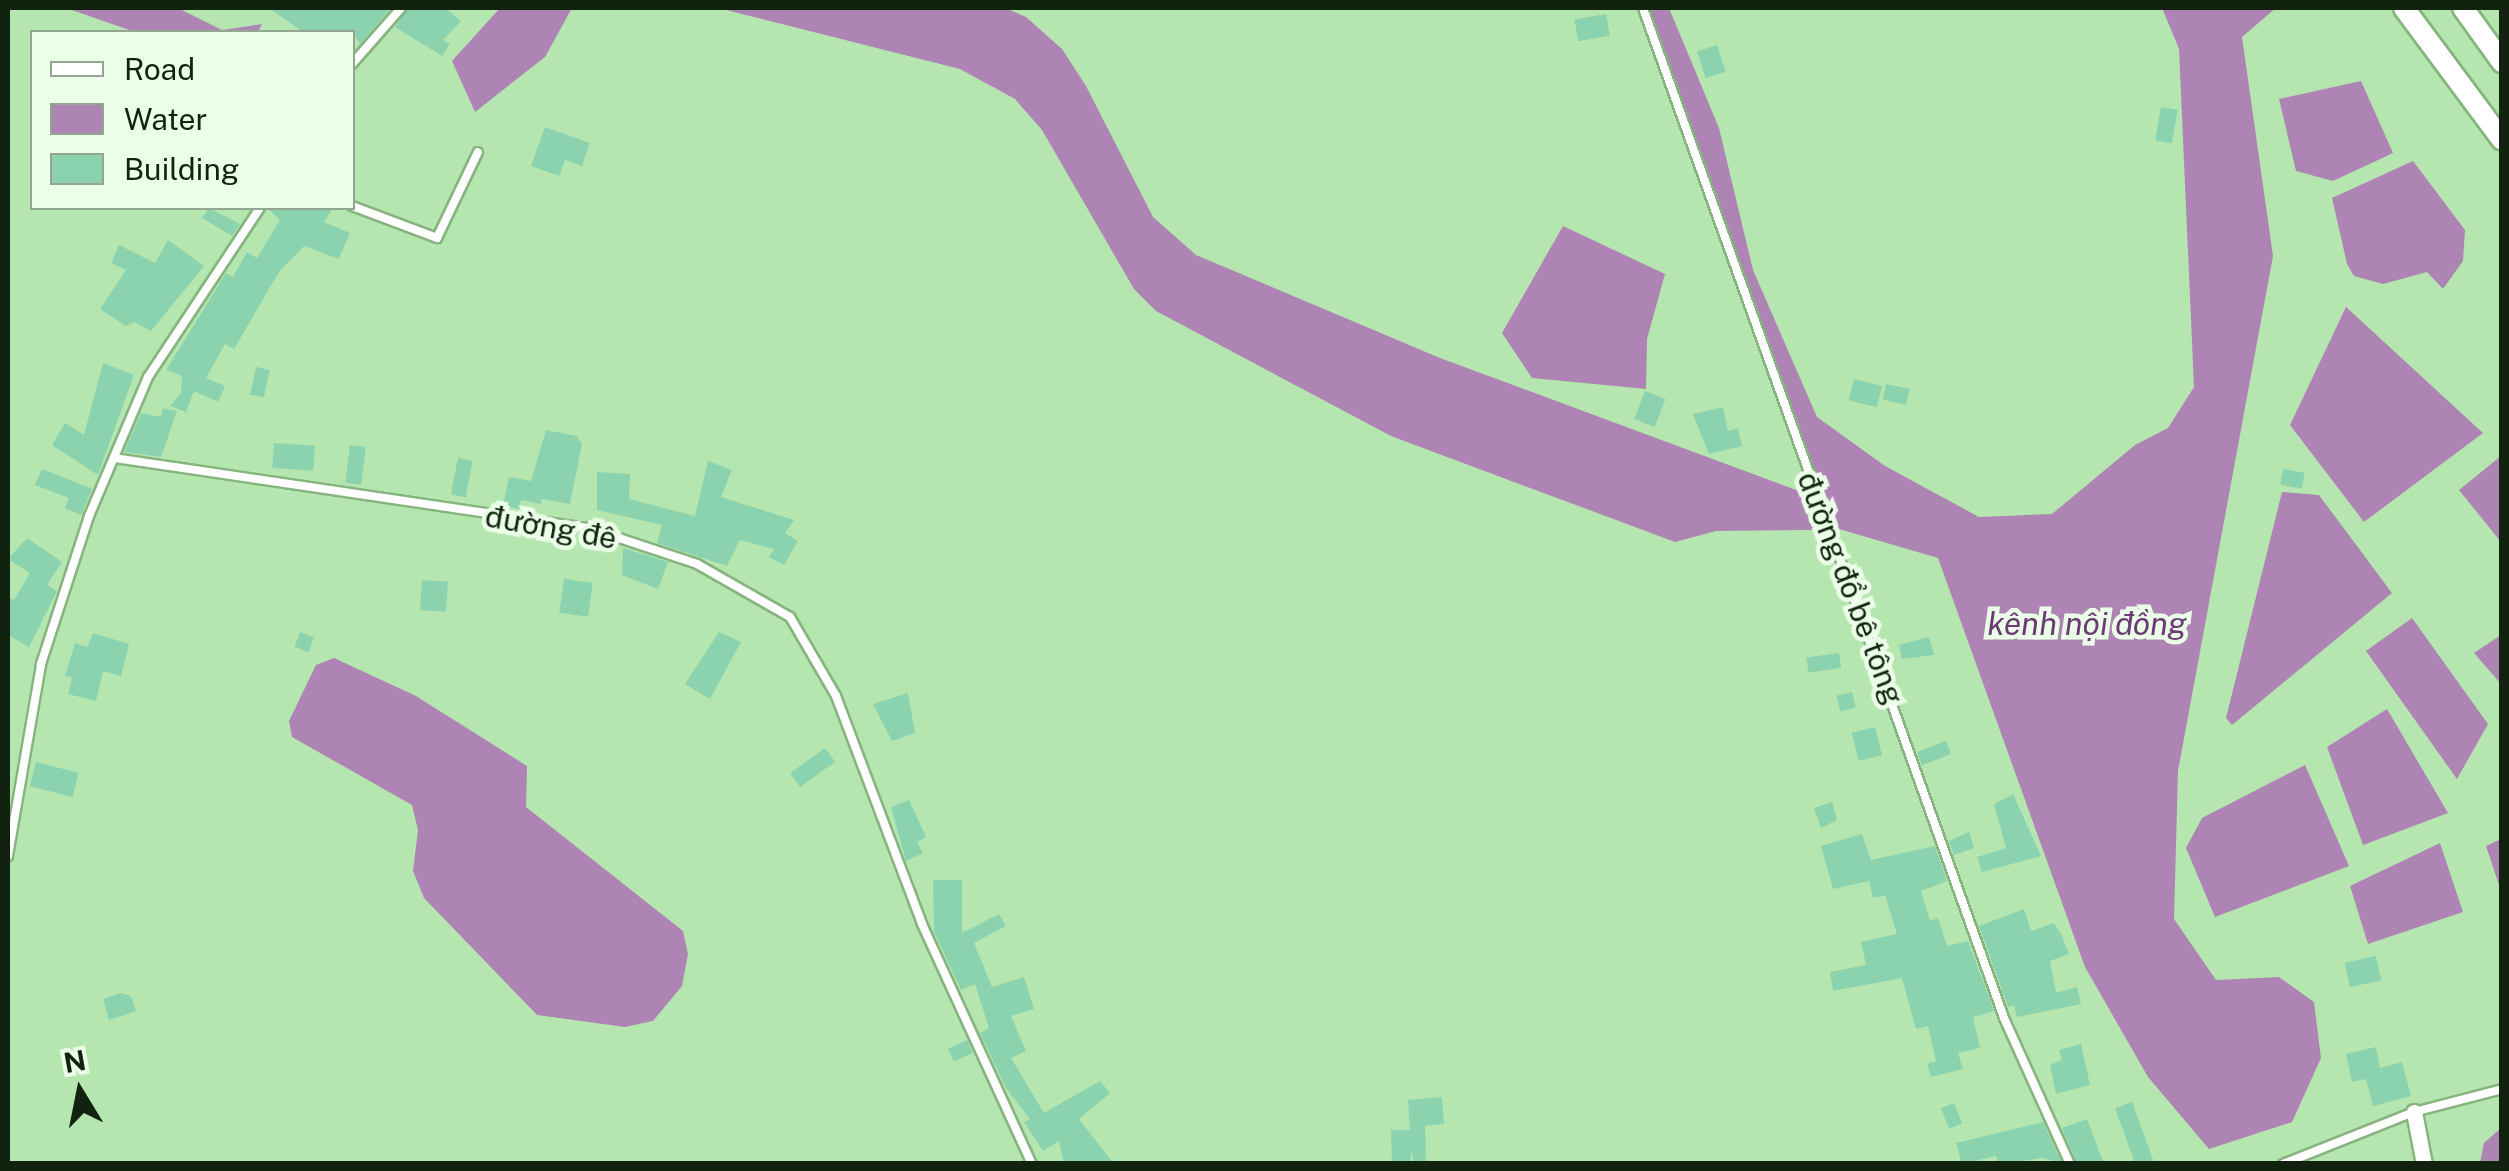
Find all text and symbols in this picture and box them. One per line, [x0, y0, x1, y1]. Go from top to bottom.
legend [30, 30, 355, 210]
text: Road [124, 51, 195, 87]
text: Water [124, 101, 207, 137]
text: Building [124, 151, 239, 187]
street label: đường đổ bê tông [1790, 466, 1912, 710]
street label: đường đê [482, 498, 620, 556]
water label: kênh nội đồng [1987, 605, 2187, 643]
north arrow [30, 1041, 130, 1141]
text: N [61, 1043, 88, 1079]

